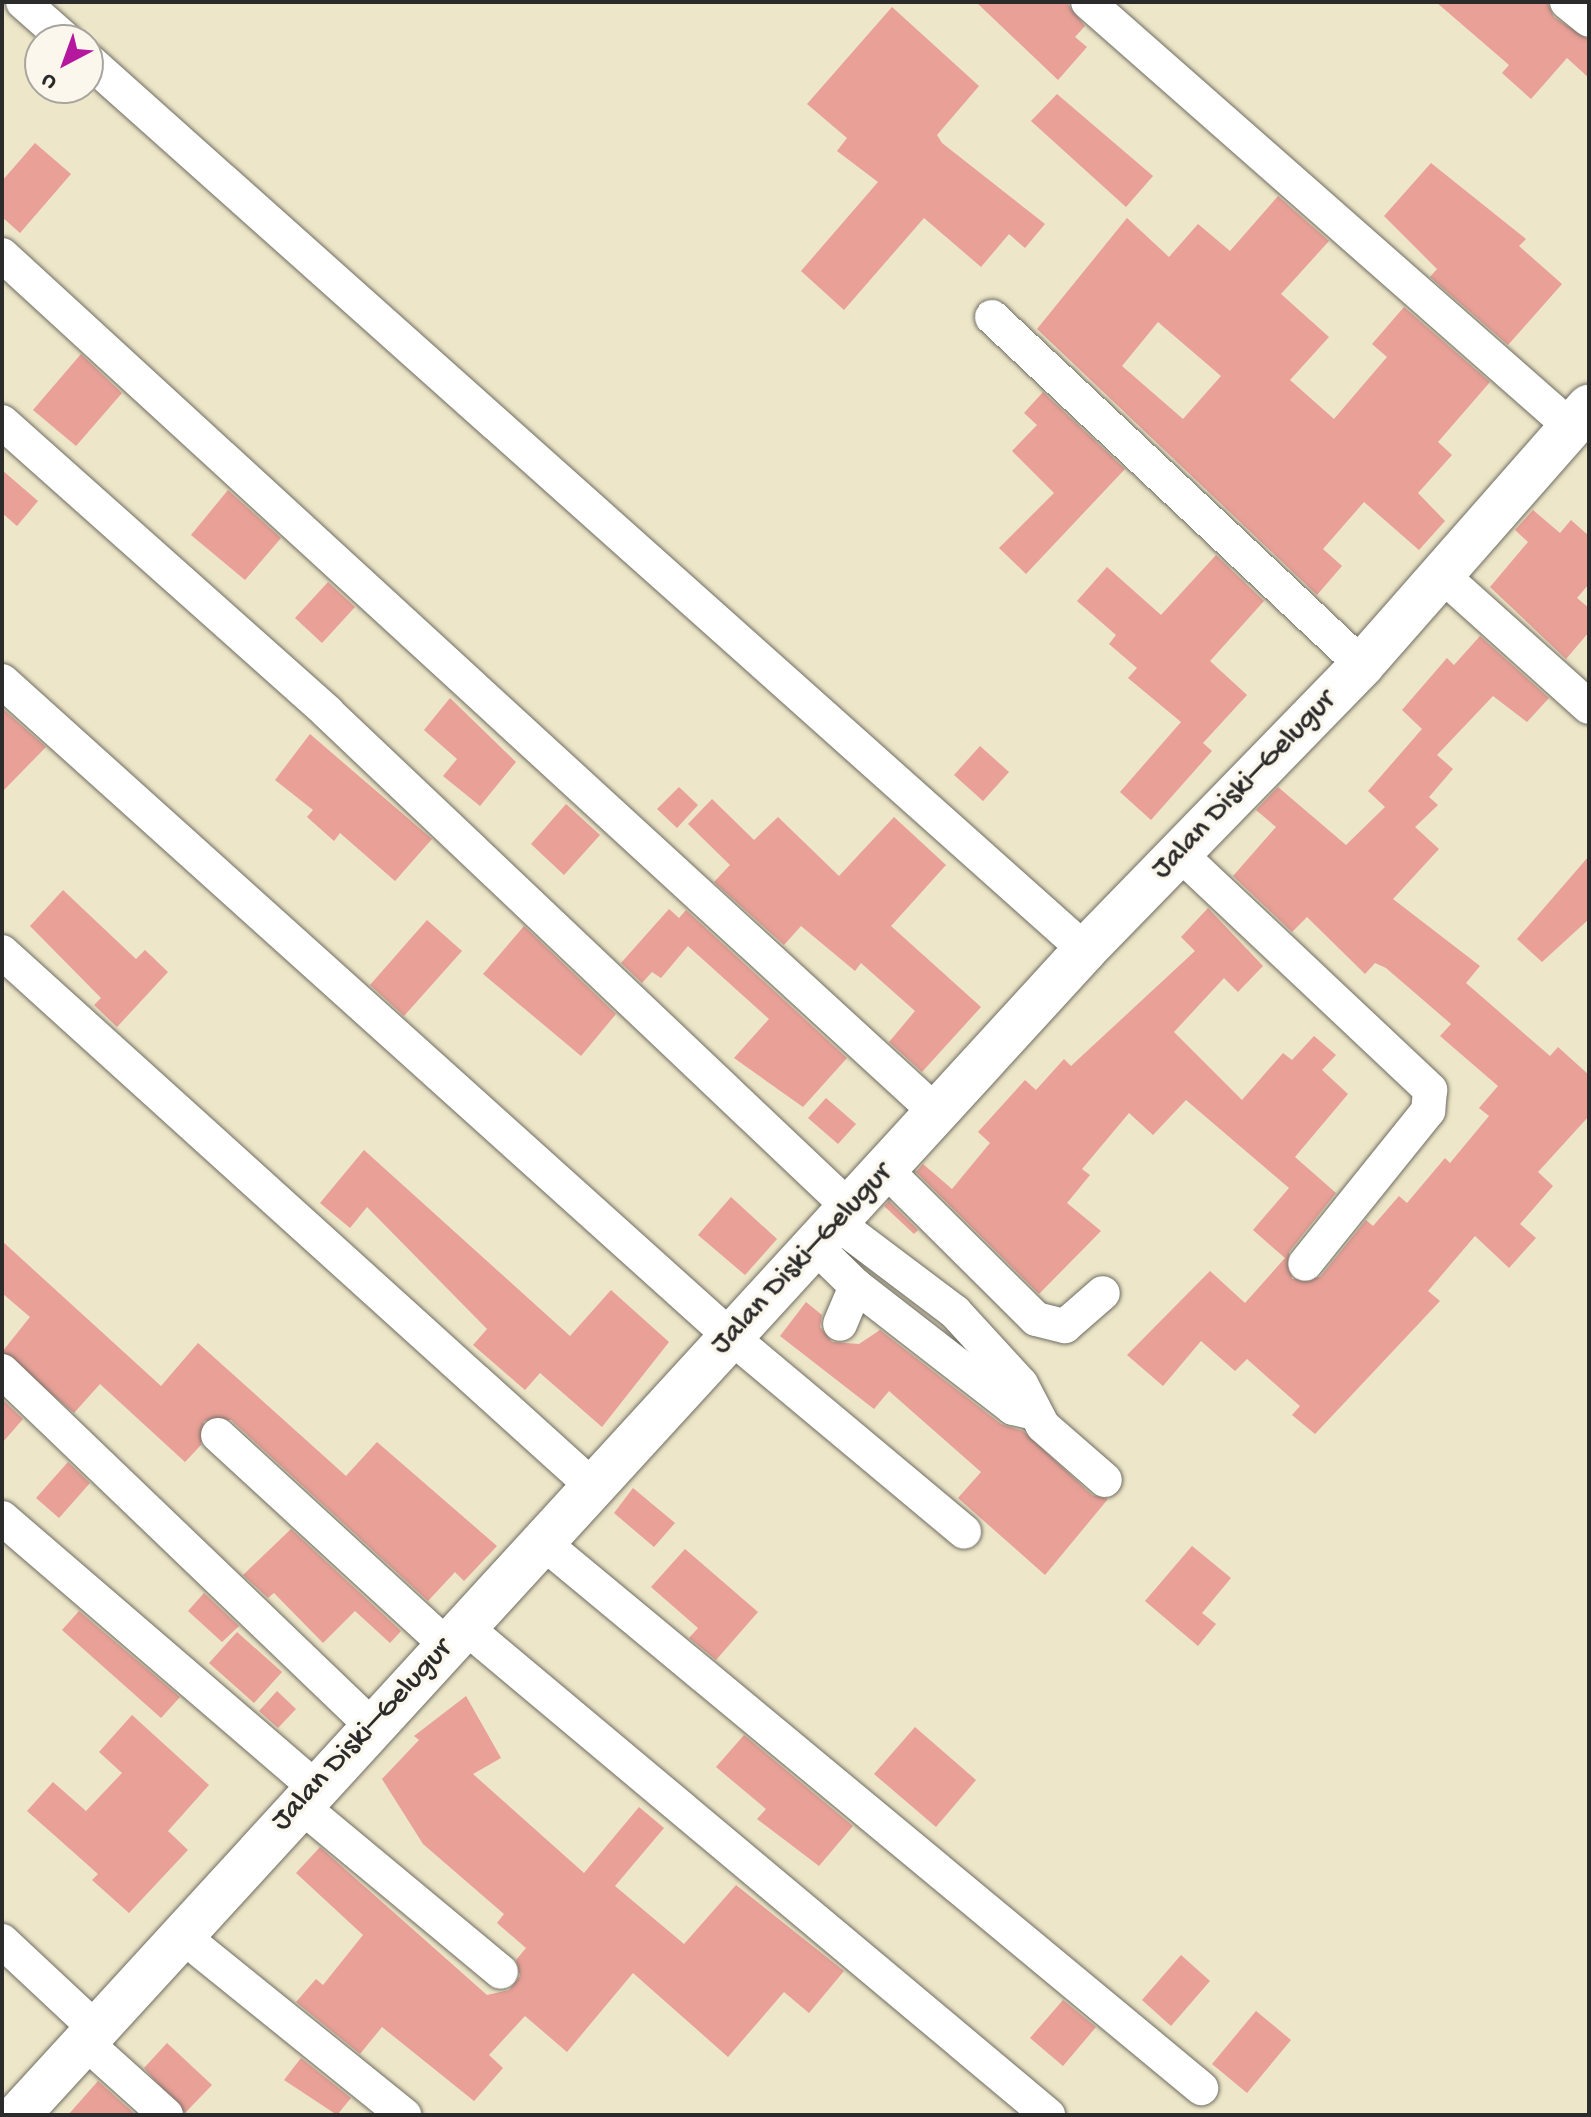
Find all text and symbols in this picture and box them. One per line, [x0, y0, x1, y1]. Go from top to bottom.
north arrow [24, 24, 104, 104]
text: U [36, 67, 63, 95]
street label: Jalan Diski–Gelugur [1145, 684, 1345, 888]
street label: Jalan Diski–Gelugur [705, 1157, 901, 1363]
street label: Jalan Diski–Gelugur [265, 1633, 461, 1839]

